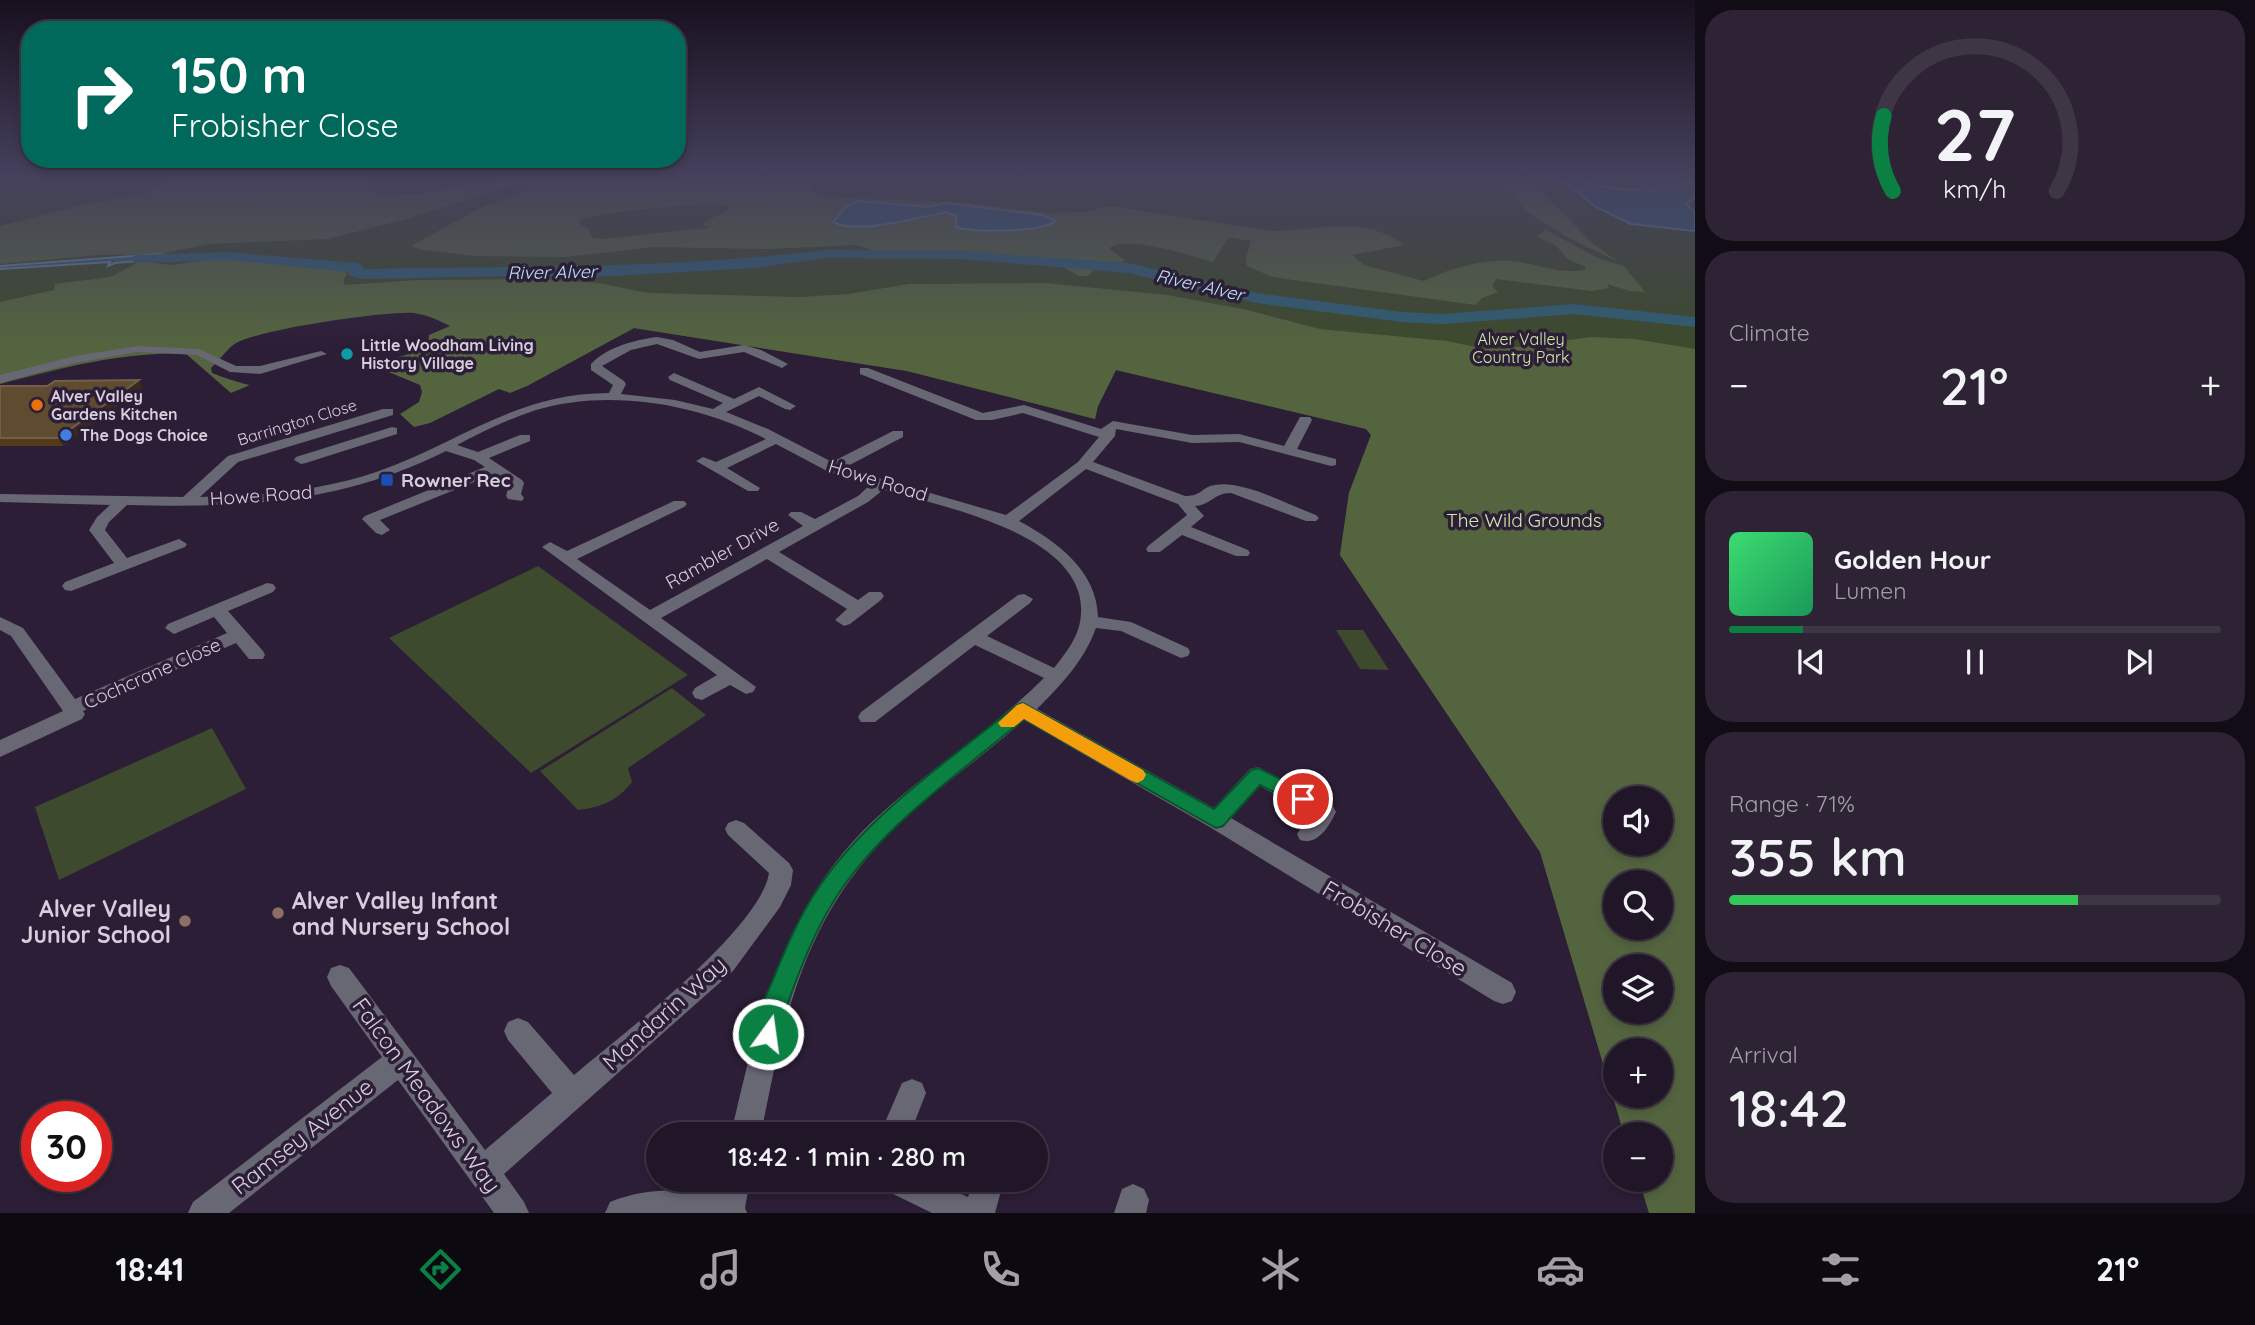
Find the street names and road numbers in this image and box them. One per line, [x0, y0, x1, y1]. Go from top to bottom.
street label: Barrington Close [235, 394, 359, 450]
street label: Howe Road [825, 454, 931, 506]
street label: Howe Road [209, 479, 313, 511]
street label: Rambler Drive [661, 512, 783, 594]
street label: Cochcrane Close [80, 632, 224, 714]
street label: Frobisher Close [1317, 873, 1473, 983]
street label: Mandarin Way [596, 950, 732, 1076]
street label: Falcon Meadows Way [346, 992, 508, 1198]
street label: Ramsey Avenue [225, 1072, 379, 1200]

